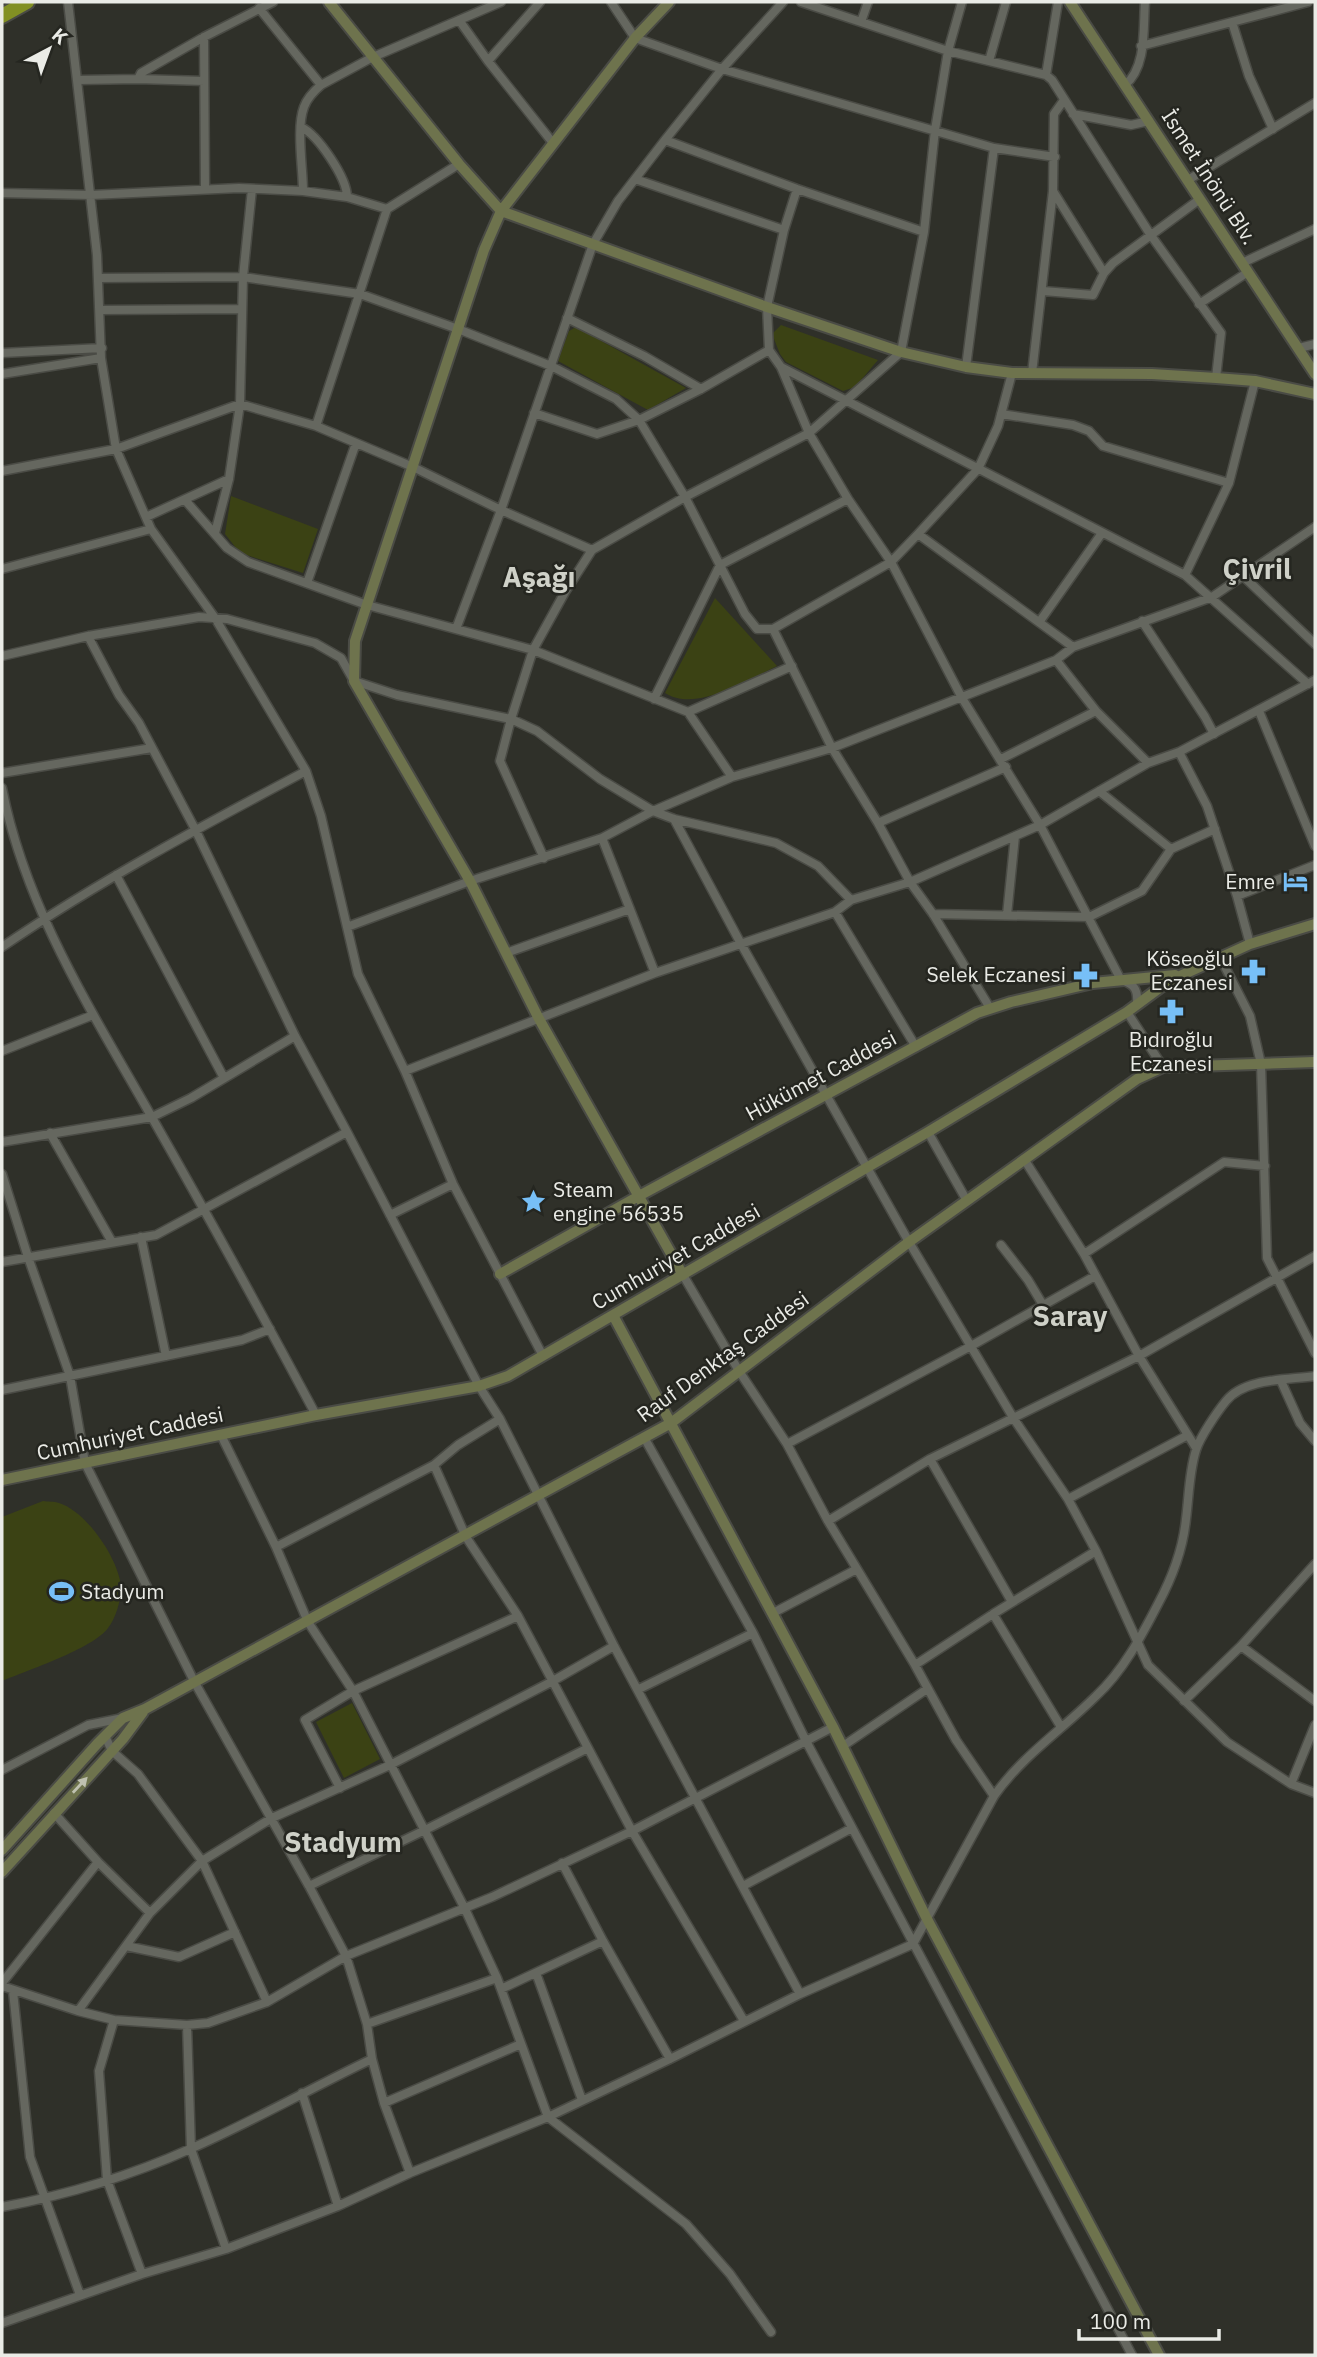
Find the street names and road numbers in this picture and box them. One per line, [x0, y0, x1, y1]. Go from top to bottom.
street label: İsmet İnönü Blv. [1156, 103, 1264, 250]
street label: Hükümet Caddesi [740, 1023, 901, 1127]
street label: Cumhuriyet Caddesi [586, 1197, 765, 1316]
street label: Rauf Denktaş Caddesi [631, 1284, 814, 1428]
street label: Cumhuriyet Caddesi [34, 1400, 226, 1466]

